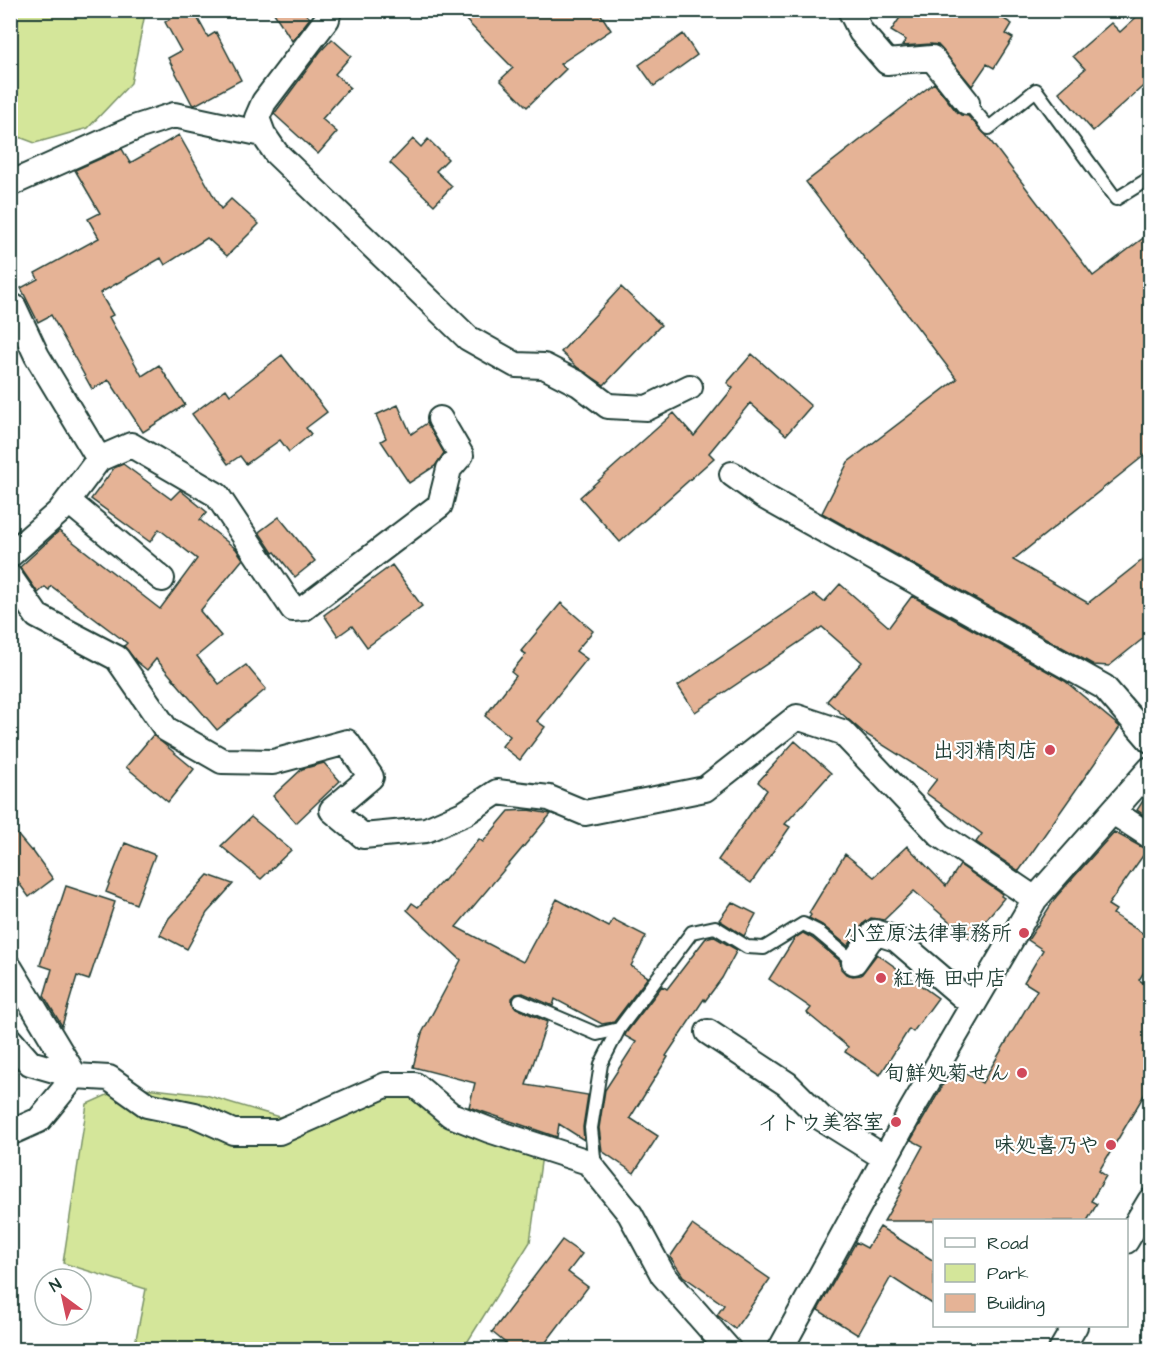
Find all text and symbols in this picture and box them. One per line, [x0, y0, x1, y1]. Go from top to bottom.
place label: 出羽精肉店 [933, 736, 1038, 765]
marker: 出羽精肉店 [1043, 743, 1057, 757]
place label: 小笠原法律事務所 [844, 919, 1012, 948]
marker: 小笠原法律事務所 [1017, 926, 1031, 940]
place label: 紅梅 田中店 [893, 964, 1006, 993]
marker: 紅梅 田中店 [874, 971, 888, 985]
place label: 旬鮮処菊せん [884, 1059, 1010, 1088]
marker: 旬鮮処菊せん [1015, 1066, 1029, 1080]
place label: イトウ美容室 [758, 1108, 884, 1137]
marker: イトウ美容室 [889, 1115, 903, 1129]
place label: 味処喜乃や [994, 1131, 1099, 1160]
marker: 味処喜乃や [1104, 1138, 1118, 1152]
legend [933, 1219, 1128, 1327]
text: Road [987, 1231, 1028, 1256]
text: Park [987, 1261, 1029, 1286]
north arrow [33, 1267, 93, 1327]
text: N [45, 1273, 66, 1297]
text: Building [987, 1291, 1045, 1317]

